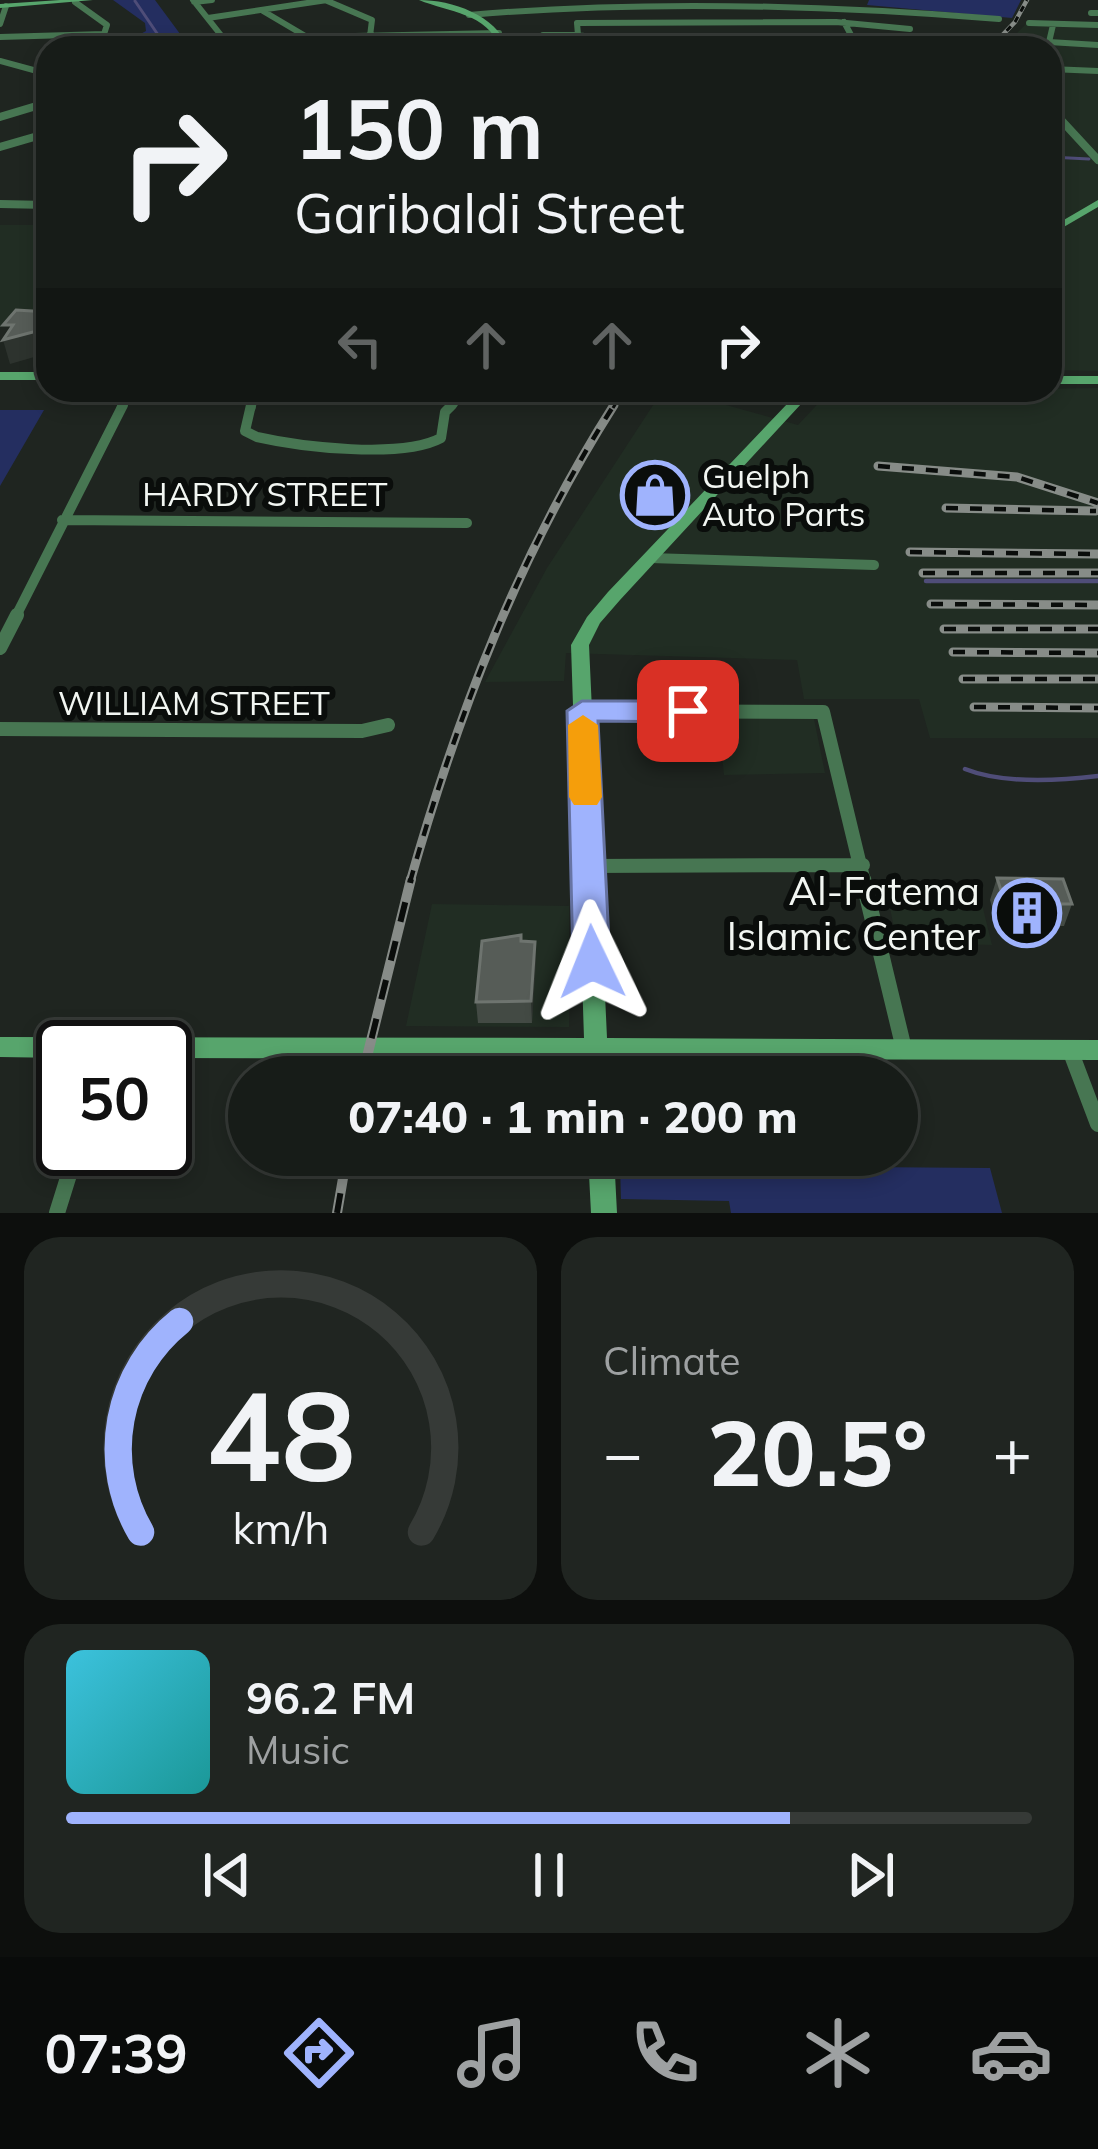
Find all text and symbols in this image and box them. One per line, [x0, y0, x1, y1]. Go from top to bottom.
text: 150 m [294, 75, 544, 180]
icon: right [96, 84, 252, 240]
text: Garibaldi Street [294, 179, 685, 247]
icon: left [327, 312, 393, 378]
icon: ahead [453, 312, 519, 378]
icon: ahead [579, 312, 645, 378]
icon: right [705, 312, 771, 378]
place label: Guelph Auto Parts [702, 455, 865, 534]
shop icon: Guelph Auto Parts [620, 460, 690, 530]
street label: HARDY STREET [142, 473, 388, 514]
pin [637, 660, 739, 762]
icon: arrive [655, 678, 721, 744]
street label: WILLIAM STREET [58, 682, 330, 723]
place label: Al-Fatema Islamic Center [727, 866, 980, 960]
building icon: Al-Fatema Islamic Center [992, 878, 1062, 948]
position arrow [529, 899, 655, 1025]
speed limit sign: 50 [36, 1020, 192, 1176]
text: 07:40 · 1 min · 200 m [348, 1088, 798, 1144]
text: Climate [603, 1336, 741, 1385]
text: 48 [206, 1356, 355, 1512]
text: 20.5° [708, 1396, 927, 1509]
text: − [603, 1411, 643, 1494]
text: + [992, 1411, 1032, 1494]
text: km/h [232, 1500, 329, 1554]
text: 96.2 FM [246, 1669, 415, 1725]
text: Music [246, 1725, 350, 1774]
icon: previous [194, 1842, 260, 1908]
icon: pause [516, 1842, 582, 1908]
icon: next [838, 1842, 904, 1908]
icon: directions [277, 2011, 361, 2095]
icon: music [450, 2011, 534, 2095]
icon: phone [623, 2011, 707, 2095]
icon: climate [796, 2011, 880, 2095]
icon: car [969, 2011, 1053, 2095]
text: 07:39 [45, 2019, 188, 2087]

